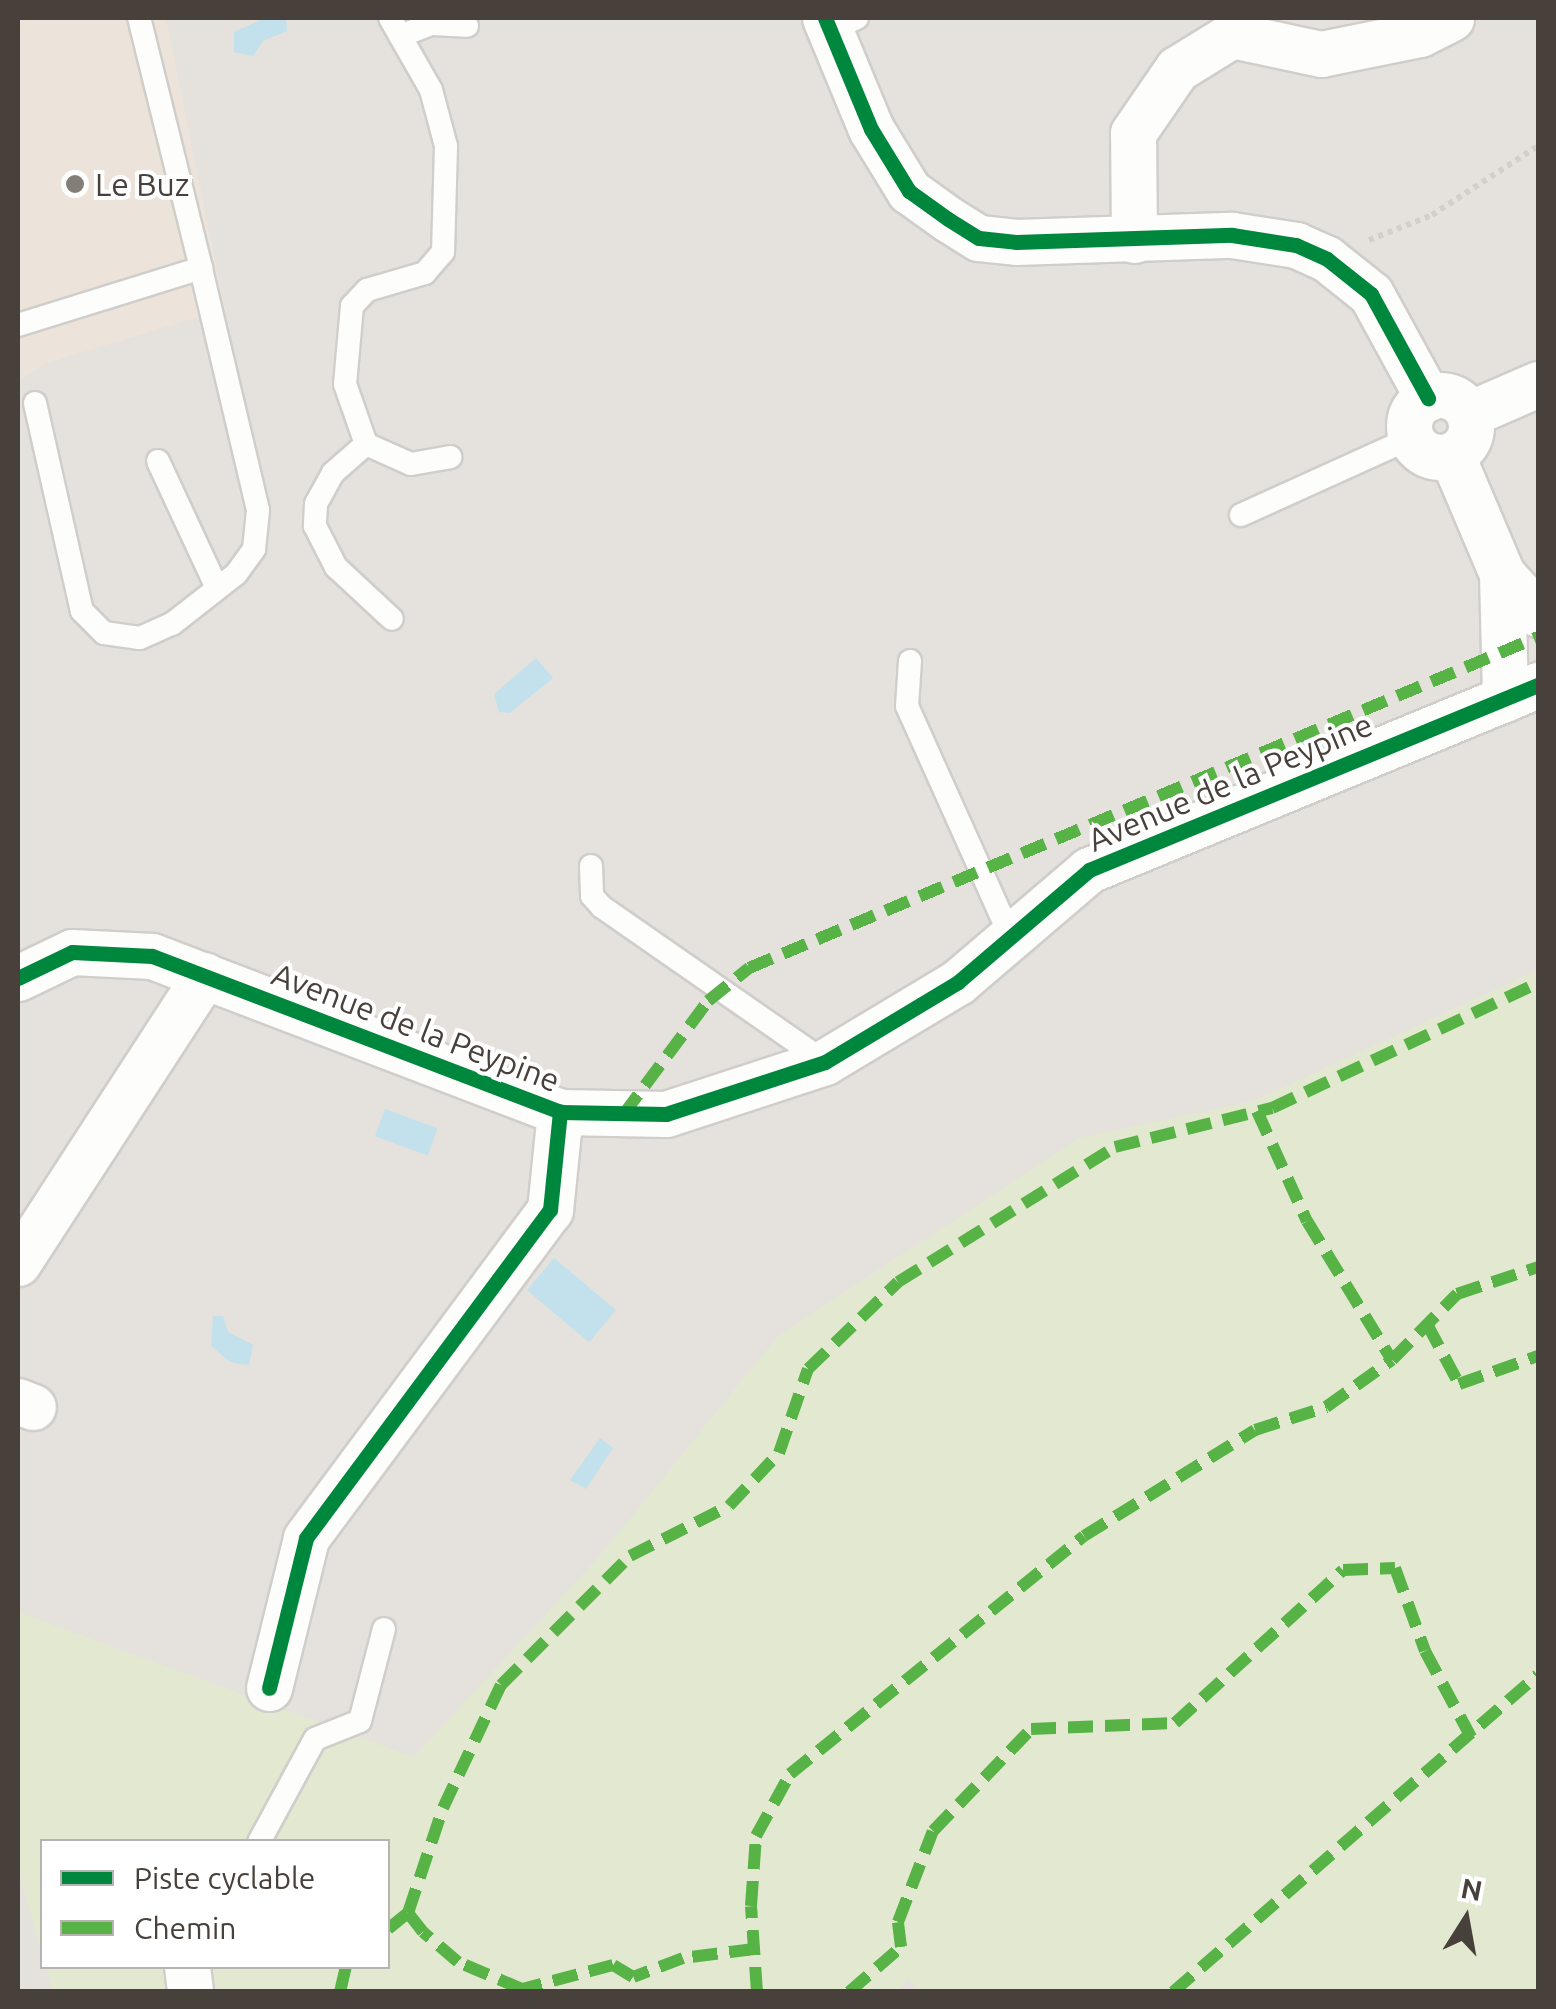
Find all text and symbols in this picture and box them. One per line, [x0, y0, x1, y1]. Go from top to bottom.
place label: Le Buz [95, 165, 190, 203]
marker: Le Buz [64, 173, 86, 195]
street label: Avenue de la Peypine [1082, 705, 1378, 859]
street label: Avenue de la Peypine [267, 954, 565, 1100]
legend [40, 1839, 390, 1969]
text: Piste cyclable [134, 1861, 315, 1895]
north arrow [1416, 1869, 1516, 1969]
text: N [1459, 1872, 1485, 1906]
text: Chemin [134, 1911, 236, 1945]

